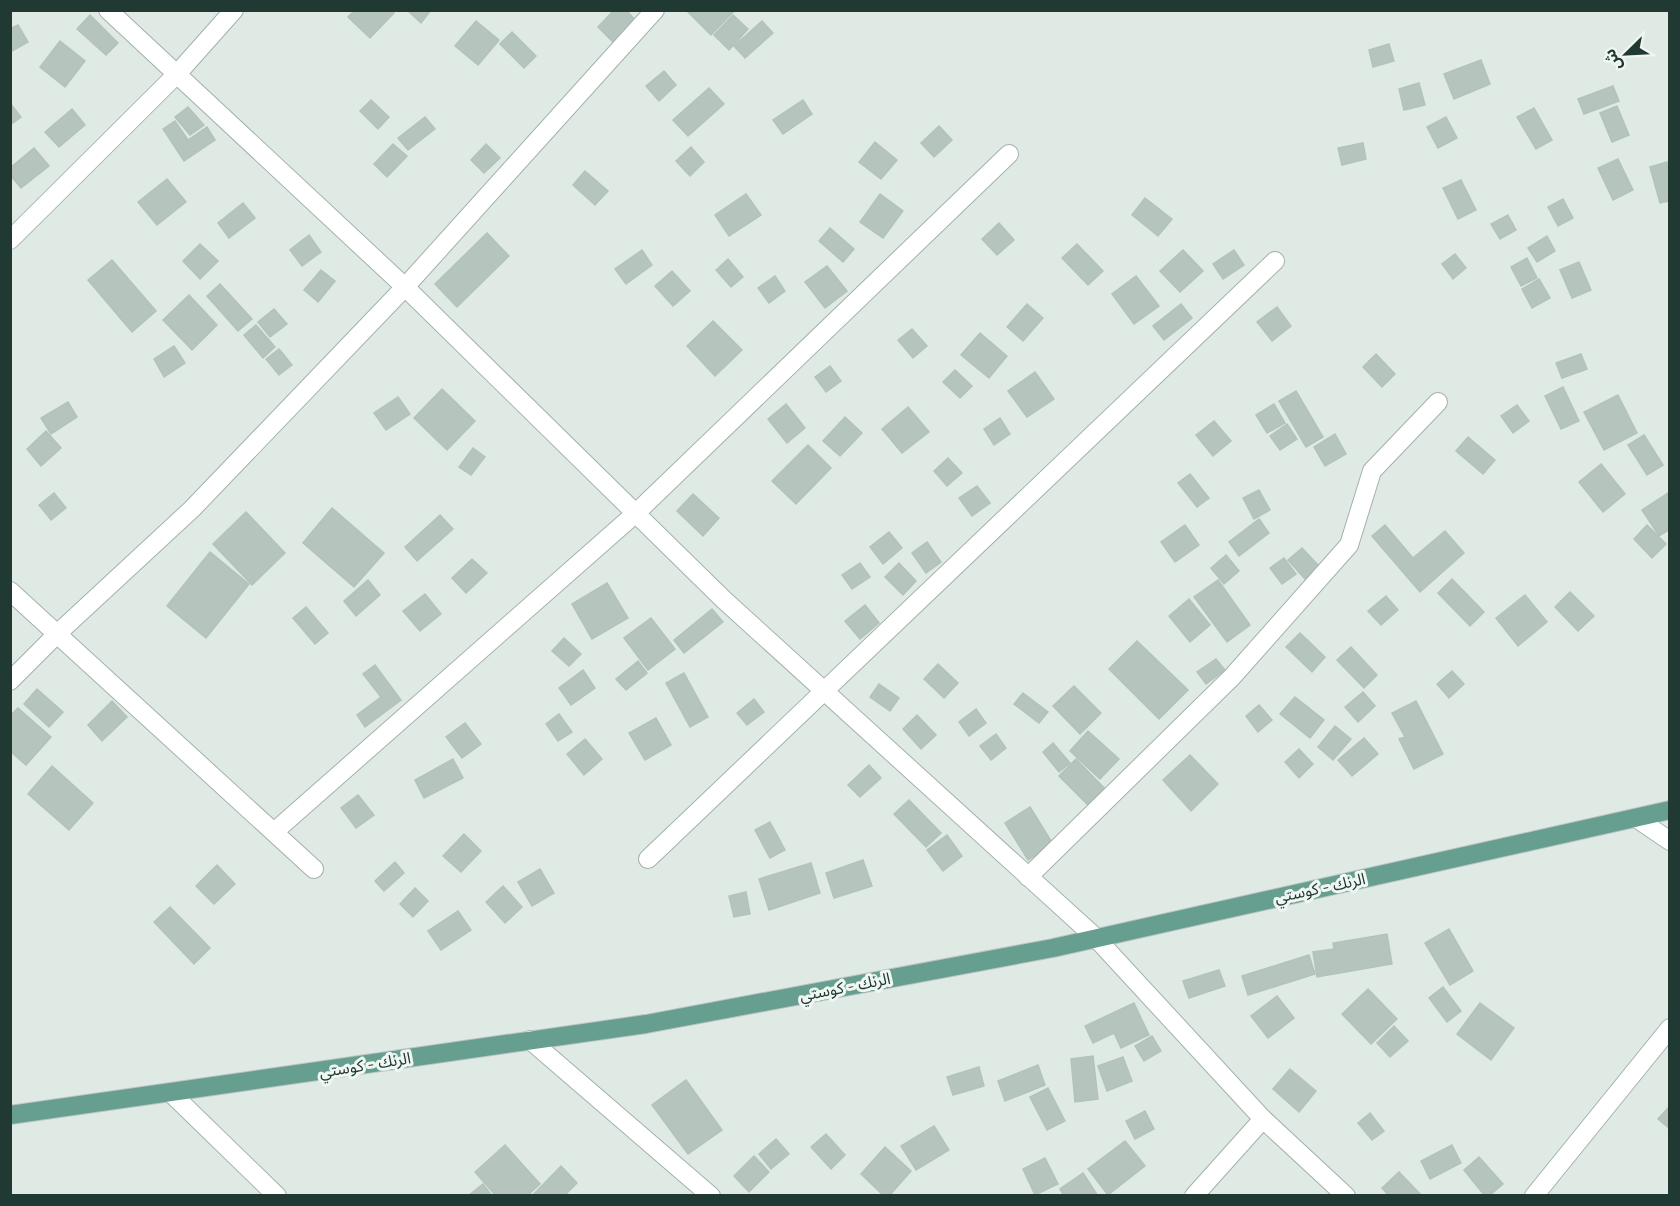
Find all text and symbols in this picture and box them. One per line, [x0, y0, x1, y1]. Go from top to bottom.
north arrow [1596, 24, 1656, 84]
text: ش [1600, 46, 1626, 74]
street label: الرنك - كوستي [1273, 869, 1368, 910]
street label: الرنك - كوستي [798, 969, 893, 1008]
street label: الرنك - كوستي [318, 1048, 412, 1084]

